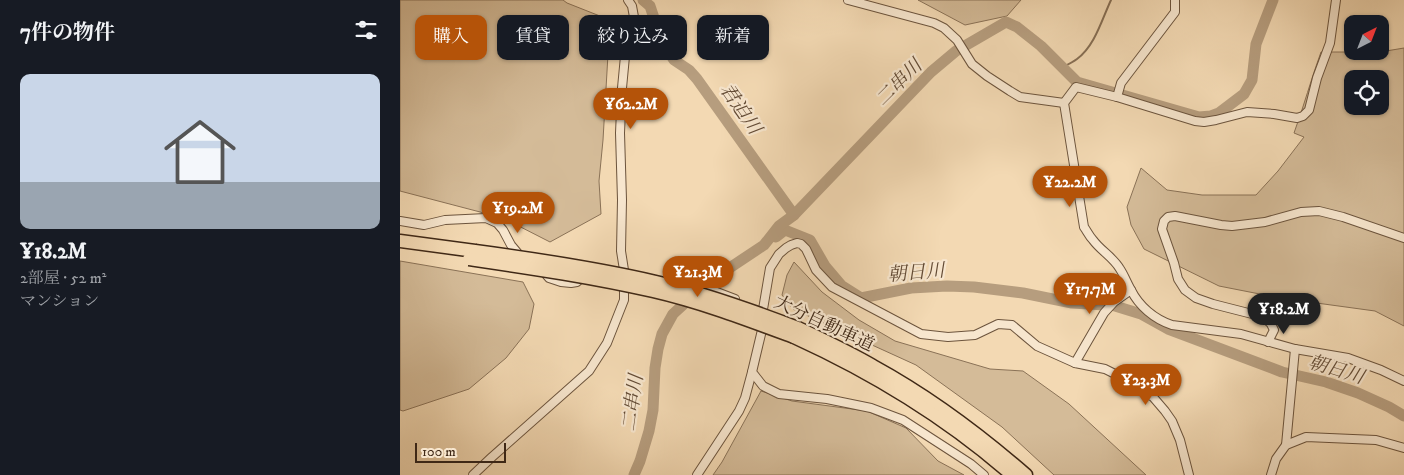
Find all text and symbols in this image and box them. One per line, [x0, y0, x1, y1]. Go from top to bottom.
chip: 購入 [415, 15, 487, 60]
chip: 賃貸 [497, 15, 569, 60]
chip: 絞り込み [579, 15, 687, 60]
chip: 新着 [697, 15, 769, 60]
north arrow [1344, 15, 1389, 60]
map controls [1344, 15, 1389, 115]
icon: filters [352, 16, 380, 44]
text: 7件の物件 [20, 20, 115, 46]
water label: 二串川 [871, 53, 929, 111]
button: locate [1344, 70, 1389, 115]
water label: 君迫川 [714, 79, 767, 141]
pin: ¥62.2M [590, 88, 672, 130]
text: ¥62.2M [604, 94, 658, 114]
icon: home [155, 107, 245, 197]
pin: ¥22.2M [1029, 166, 1111, 208]
text: ¥22.2M [1044, 172, 1096, 192]
pin: ¥19.2M [477, 192, 559, 234]
text: ¥19.2M [493, 198, 543, 218]
text: ¥18.2M [20, 239, 87, 265]
pin: ¥21.3M [657, 256, 739, 298]
water label: 朝日川 [887, 259, 947, 287]
text: ¥21.3M [674, 262, 722, 282]
text: 2部屋 · 52 m² [20, 268, 107, 288]
pin: ¥17.7M [1049, 272, 1131, 315]
text: ¥17.7M [1065, 279, 1115, 299]
text: マンション [20, 291, 99, 311]
street label: 大分自動車道 [770, 291, 878, 357]
pin: ¥18.2M [1243, 292, 1325, 335]
text: ¥18.2M [1259, 299, 1309, 319]
water label: 朝日川 [1305, 351, 1369, 390]
pin: ¥23.3M [1105, 364, 1187, 406]
text: ¥23.3M [1122, 370, 1170, 390]
water label: 二串川 [618, 371, 649, 433]
scale bar [415, 440, 506, 463]
text: 100 m [422, 443, 456, 461]

